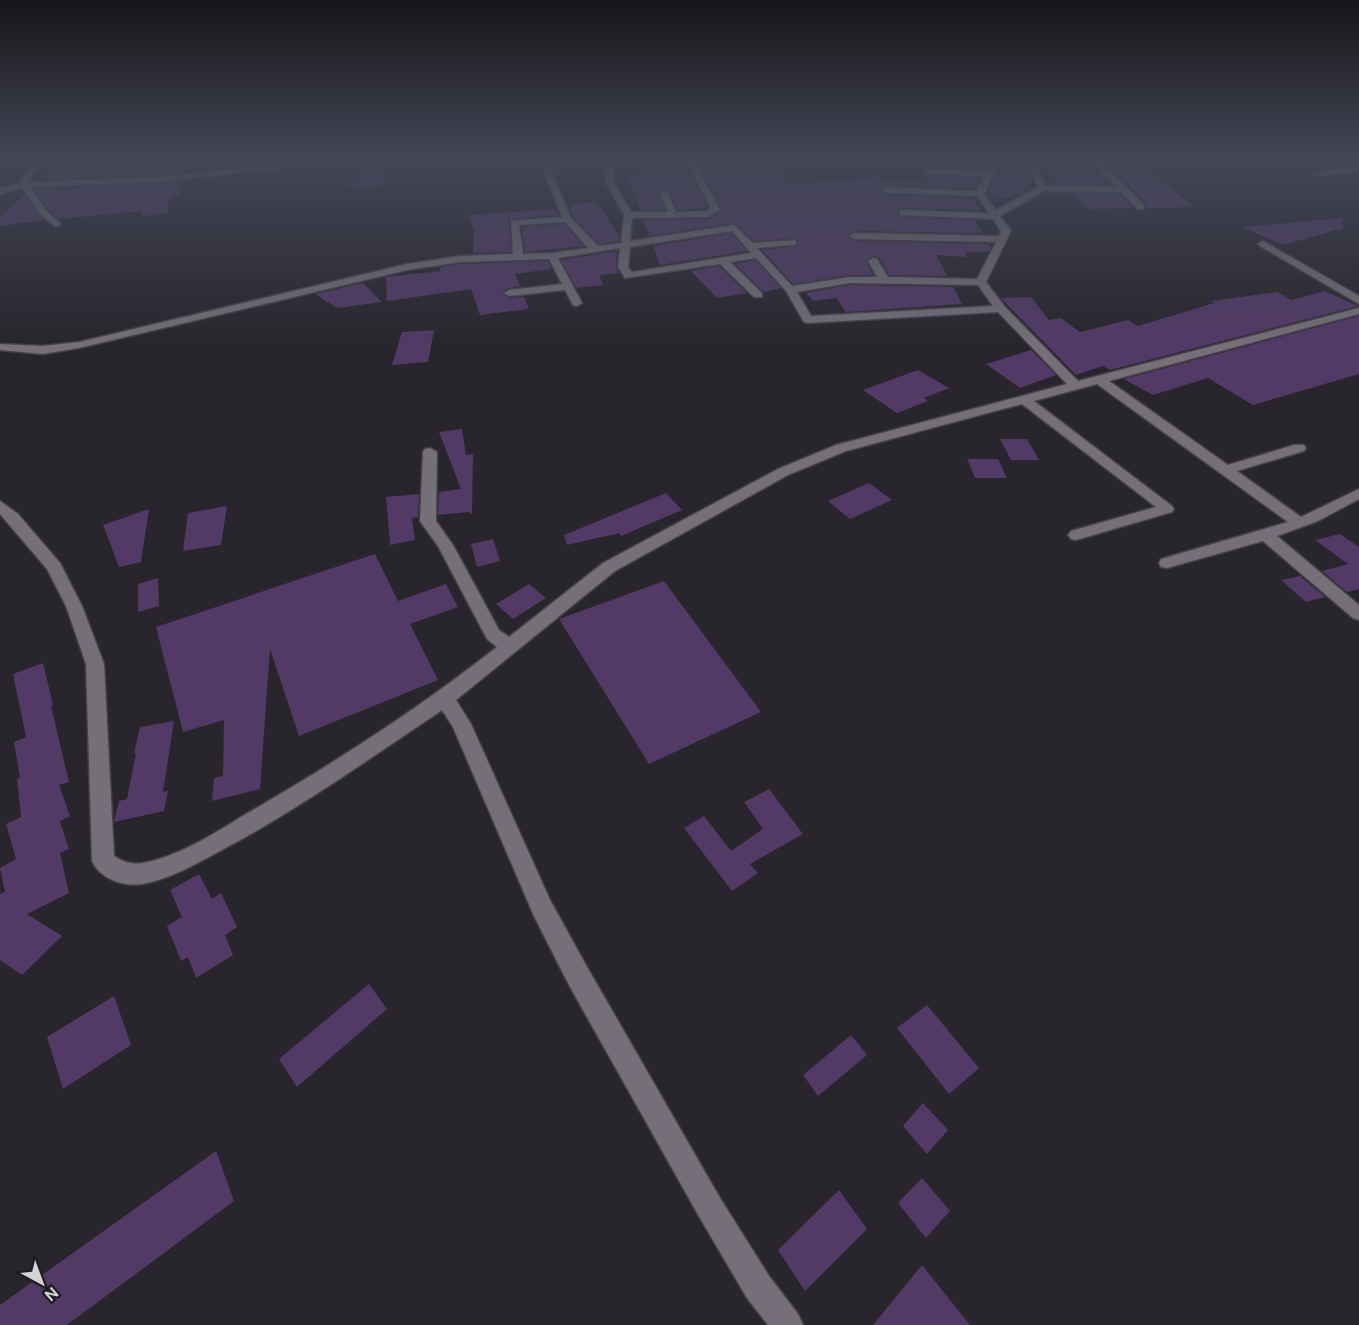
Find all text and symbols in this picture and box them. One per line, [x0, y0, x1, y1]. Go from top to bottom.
north arrow [12, 1253, 72, 1313]
text: N [40, 1282, 63, 1306]

